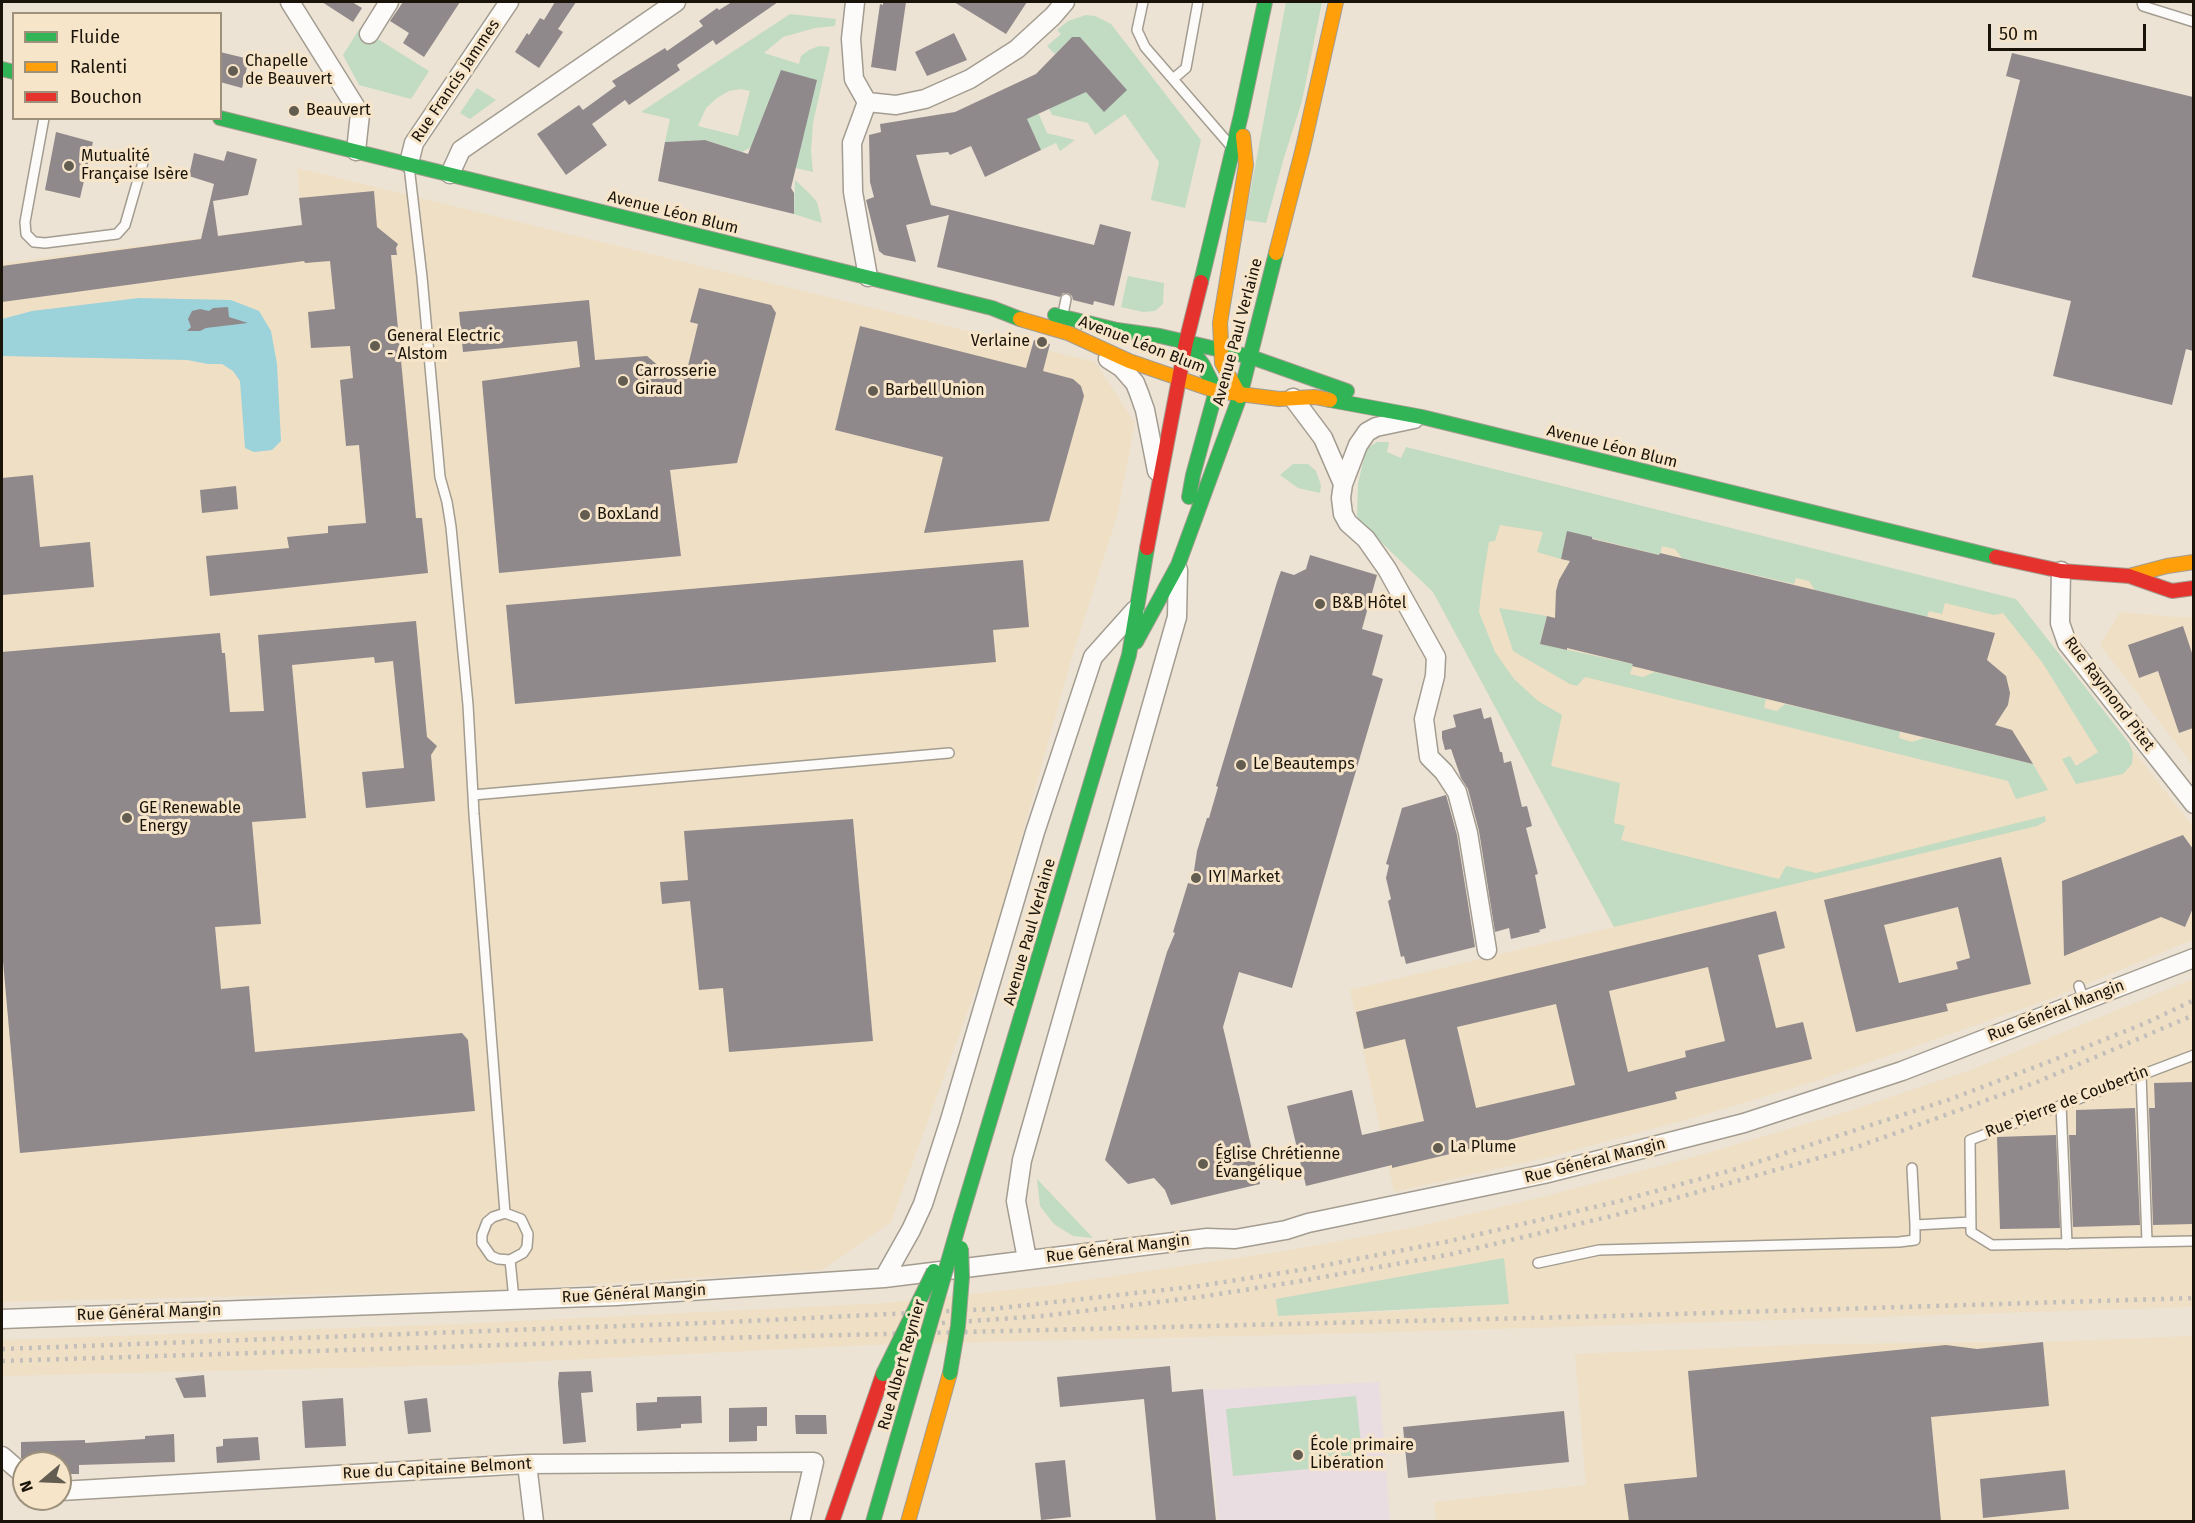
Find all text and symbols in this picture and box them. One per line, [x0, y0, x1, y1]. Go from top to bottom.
legend [12, 12, 222, 120]
scale bar [1991, 12, 2148, 50]
street label: Rue Francis Jammes [408, 16, 504, 146]
text: 50 m [1999, 23, 2038, 45]
text: Fluide [70, 26, 120, 48]
place label: Chapelle de Beauvert [245, 52, 332, 90]
text: Ralenti [70, 56, 127, 78]
marker: Chapelle de Beauvert [226, 64, 240, 78]
text: Bouchon [70, 86, 142, 108]
place label: Beauvert [306, 101, 371, 121]
marker: Beauvert [287, 104, 301, 118]
place label: Mutualité Française Isère [81, 147, 188, 185]
marker: Mutualité Française Isère [62, 159, 76, 173]
street label: Avenue Léon Blum [606, 187, 740, 239]
street label: Avenue Paul Verlaine [1209, 256, 1267, 408]
street label: Avenue Léon Blum [1076, 312, 1208, 378]
place label: General Electric - Alstom [387, 327, 501, 365]
place label: Verlaine [971, 332, 1030, 352]
marker: Verlaine [1035, 335, 1049, 349]
marker: General Electric - Alstom [368, 339, 382, 353]
place label: Carrosserie Giraud [635, 362, 717, 400]
marker: Carrosserie Giraud [616, 374, 630, 388]
place label: Barbell Union [885, 381, 985, 401]
marker: Barbell Union [866, 384, 880, 398]
street label: Avenue Léon Blum [1545, 421, 1679, 473]
place label: BoxLand [597, 505, 659, 525]
marker: BoxLand [578, 508, 592, 522]
place label: B&B Hôtel [1332, 594, 1407, 614]
marker: B&B Hôtel [1313, 597, 1327, 611]
street label: Rue Raymond Pitet [2060, 633, 2158, 755]
place label: Le Beautemps [1253, 755, 1355, 775]
marker: Le Beautemps [1234, 758, 1248, 772]
place label: GE Renewable Energy [139, 799, 241, 837]
marker: GE Renewable Energy [120, 811, 134, 825]
street label: Avenue Paul Verlaine [1000, 856, 1060, 1008]
place label: IYI Market [1208, 868, 1280, 888]
marker: IYI Market [1189, 871, 1203, 885]
street label: Rue Général Mangin [1985, 976, 2127, 1046]
street label: Rue Pierre de Coubertin [1983, 1062, 2151, 1142]
street label: Rue Général Mangin [1522, 1134, 1668, 1188]
place label: La Plume [1450, 1138, 1516, 1158]
marker: La Plume [1431, 1141, 1445, 1155]
place label: Église Chrétienne Évangélique [1215, 1145, 1340, 1183]
marker: Église Chrétienne Évangélique [1196, 1157, 1210, 1171]
street label: Rue Général Mangin [1045, 1231, 1191, 1267]
street label: Rue Général Mangin [561, 1281, 707, 1307]
street label: Rue Albert Reynier [874, 1297, 930, 1433]
street label: Rue Général Mangin [76, 1301, 222, 1325]
place label: École primaire Libération [1310, 1436, 1414, 1474]
marker: École primaire Libération [1291, 1448, 1305, 1462]
north arrow [12, 1451, 72, 1511]
street label: Rue du Capitaine Belmont [342, 1454, 532, 1484]
text: N [16, 1478, 37, 1494]

